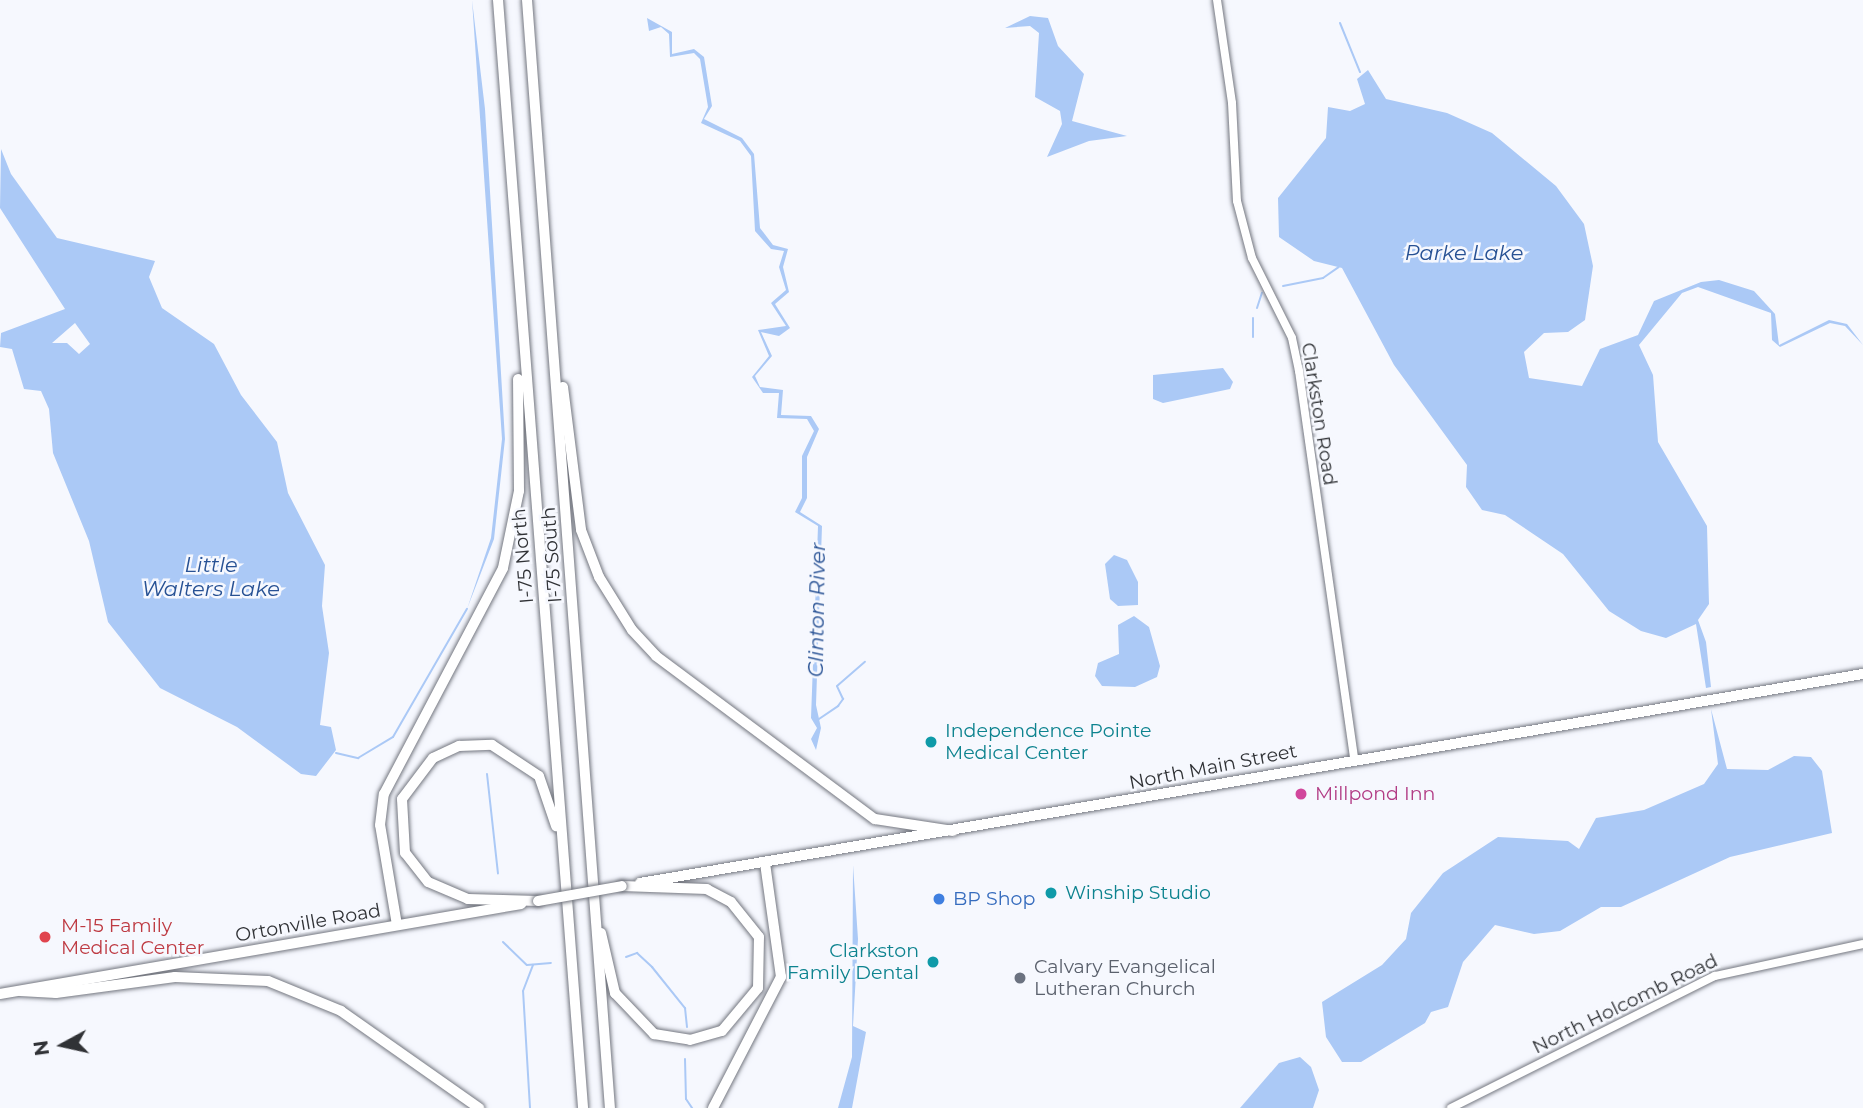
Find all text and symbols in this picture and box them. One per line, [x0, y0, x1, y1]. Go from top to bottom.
water label: Parke Lake [1405, 240, 1523, 266]
street label: Clarkston Road [1296, 341, 1342, 487]
street label: I-75 South [537, 506, 567, 604]
street label: I-75 North [507, 508, 539, 604]
water label: Clinton River [803, 542, 831, 678]
water label: Little Walters Lake [142, 552, 280, 602]
place label: Independence Pointe Medical Center [945, 720, 1151, 764]
marker: Independence Pointe Medical Center [923, 734, 939, 750]
street label: North Main Street [1127, 740, 1299, 794]
place label: Millpond Inn [1315, 783, 1435, 805]
marker: Millpond Inn [1293, 786, 1309, 802]
place label: Winship Studio [1065, 882, 1211, 904]
marker: Winship Studio [1043, 885, 1059, 901]
place label: BP Shop [953, 888, 1035, 910]
marker: BP Shop [931, 891, 947, 907]
street label: Ortonville Road [233, 899, 383, 947]
place label: M-15 Family Medical Center [61, 915, 204, 959]
marker: M-15 Family Medical Center [35, 927, 55, 947]
place label: Clarkston Family Dental [787, 940, 919, 984]
street label: North Holcomb Road [1529, 949, 1721, 1059]
marker: Clarkston Family Dental [925, 954, 941, 970]
place label: Calvary Evangelical Lutheran Church [1034, 956, 1216, 1000]
marker: Calvary Evangelical Lutheran Church [1012, 970, 1028, 986]
north arrow [28, 1010, 98, 1080]
text: N [29, 1039, 54, 1057]

